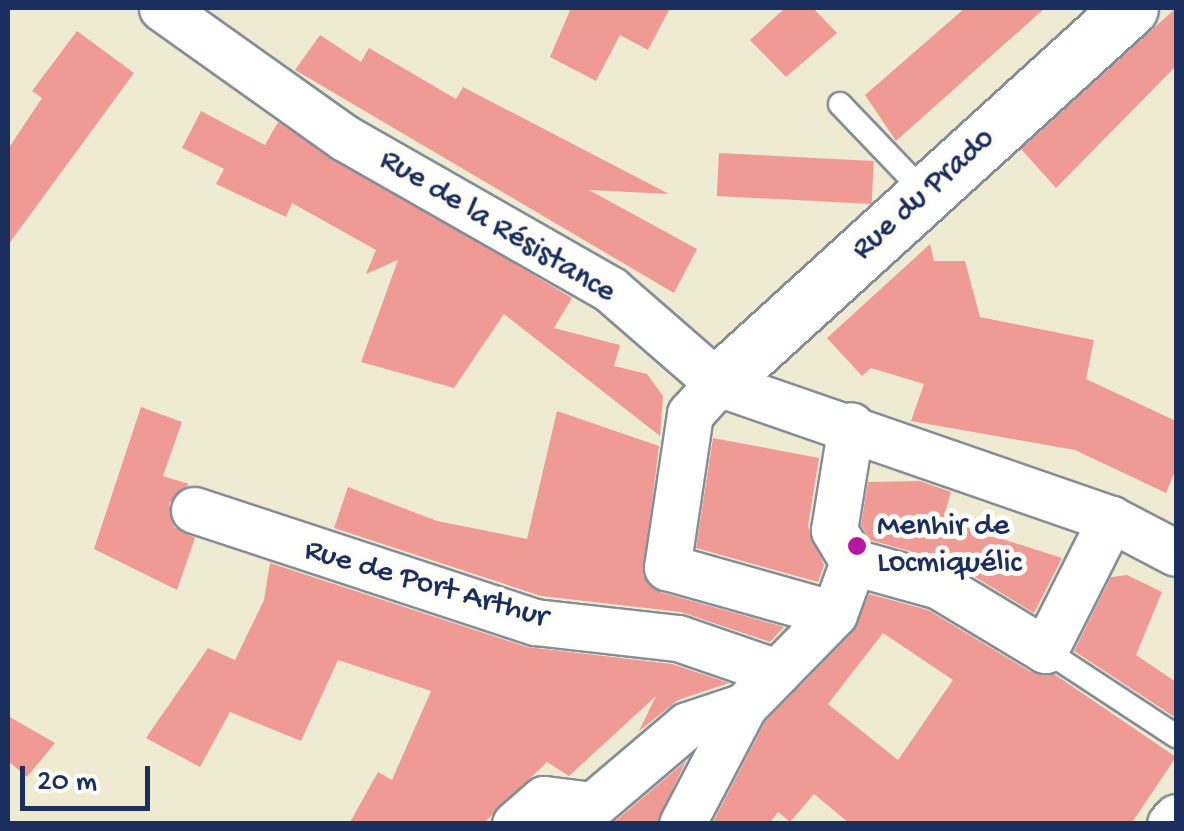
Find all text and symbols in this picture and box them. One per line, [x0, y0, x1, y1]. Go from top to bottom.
street label: Rue du Prado [845, 121, 1003, 269]
street label: Rue de la Résistance [372, 141, 622, 313]
place label: Menhir de Locmiquélic [877, 509, 1021, 584]
street label: Rue de Port Arthur [300, 532, 552, 638]
marker: Menhir de Locmiquélic [846, 535, 868, 557]
scale bar [25, 746, 155, 808]
text: 20 m [37, 766, 97, 801]

